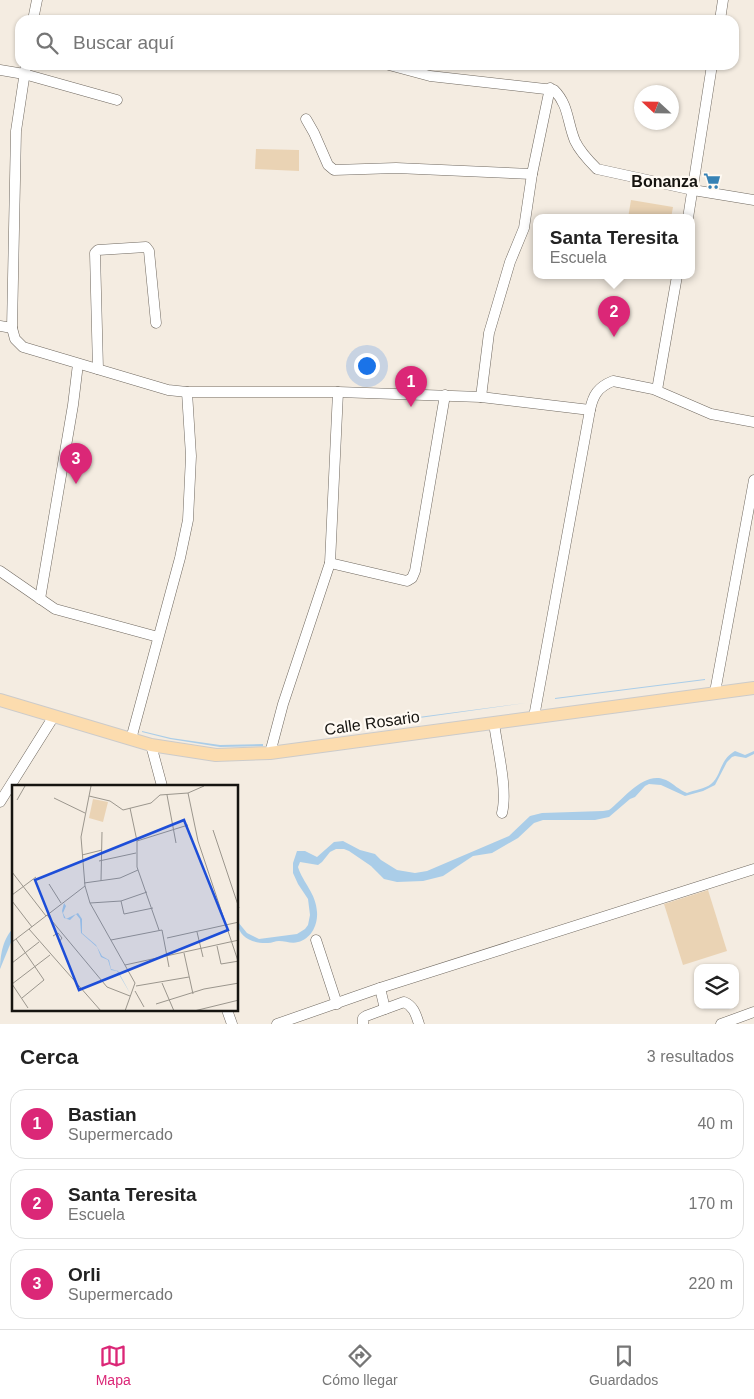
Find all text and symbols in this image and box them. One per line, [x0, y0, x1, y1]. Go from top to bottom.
search box [15, 15, 739, 70]
icon: search [33, 29, 61, 57]
text: Buscar aquí [73, 32, 174, 53]
north arrow [634, 85, 679, 130]
supermarket icon: Bonanza [702, 171, 722, 191]
place label: Bonanza [631, 173, 698, 190]
popup [533, 214, 695, 279]
text: Santa Teresita [550, 227, 678, 248]
text: Escuela [550, 249, 607, 266]
pin: 2 [598, 296, 630, 337]
your location [354, 353, 380, 379]
pin: 1 [395, 366, 427, 407]
pin: 3 [60, 443, 92, 484]
street label: Calle Rosario [323, 708, 421, 738]
inset map [12, 785, 239, 1012]
map controls [694, 964, 739, 1009]
button: layers [694, 964, 739, 1009]
text: Cerca [20, 1045, 78, 1068]
text: 3 resultados [647, 1048, 734, 1065]
text: Bastian [68, 1104, 137, 1125]
text: 1 [33, 1115, 41, 1132]
text: 40 m [697, 1115, 733, 1132]
text: Supermercado [68, 1126, 173, 1143]
text: Santa Teresita [68, 1184, 196, 1205]
text: 2 [33, 1195, 41, 1212]
text: 170 m [689, 1195, 733, 1212]
text: Escuela [68, 1206, 125, 1223]
text: Orli [68, 1264, 101, 1285]
text: 3 [33, 1275, 41, 1292]
text: 220 m [689, 1275, 733, 1292]
text: Supermercado [68, 1286, 173, 1303]
tab: Mapa [96, 1342, 131, 1388]
tab: Cómo llegar [322, 1342, 398, 1388]
tab: Guardados [589, 1342, 658, 1388]

